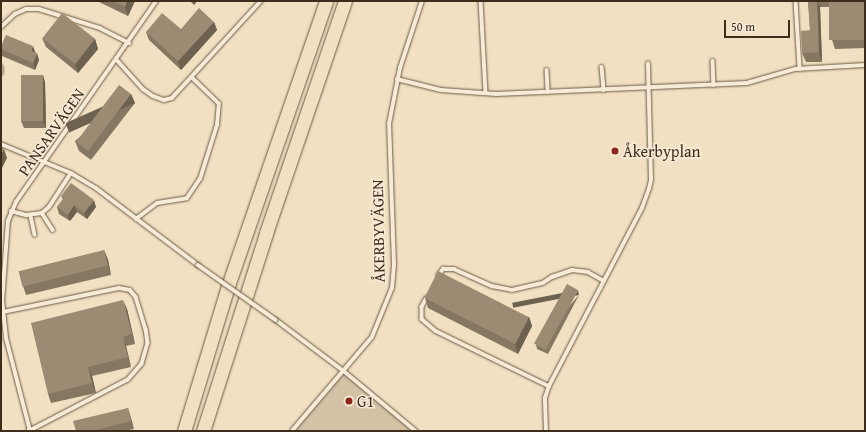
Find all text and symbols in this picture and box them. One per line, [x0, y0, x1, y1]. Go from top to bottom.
scale bar [726, 12, 792, 38]
text: 50 m [731, 18, 755, 35]
street label: PANSARVÄGEN [14, 85, 88, 179]
place label: Åkerbyplan [623, 141, 701, 161]
marker: Åkerbyplan [610, 146, 620, 156]
street label: ÅKERBYVÄGEN [367, 179, 389, 283]
place label: G1 [357, 391, 374, 411]
marker: G1 [344, 396, 354, 406]

